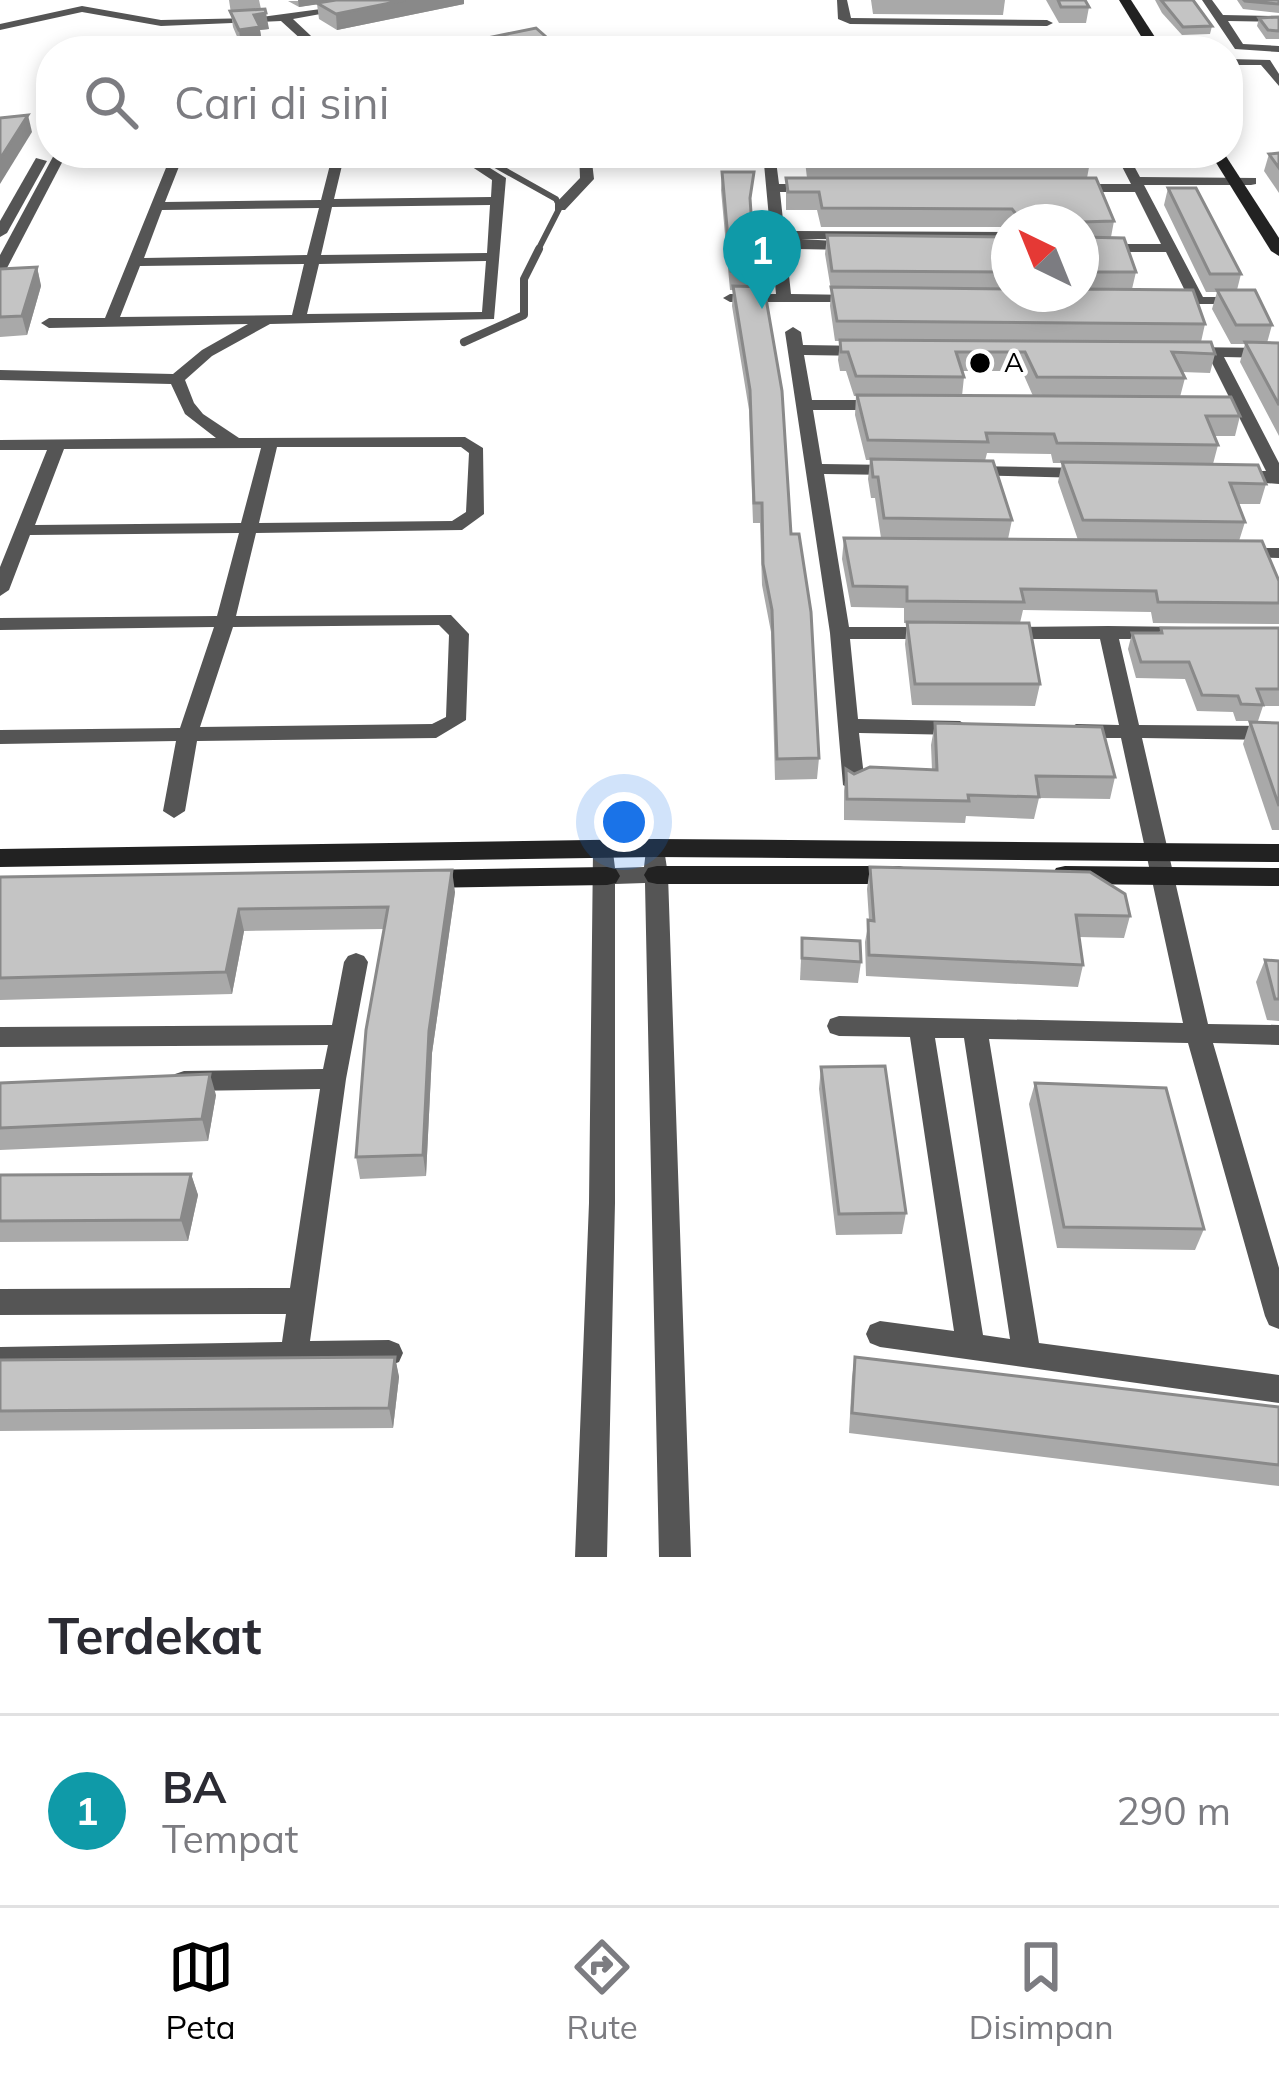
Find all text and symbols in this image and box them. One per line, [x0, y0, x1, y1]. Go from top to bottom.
search box [36, 36, 1243, 168]
icon: search [78, 69, 144, 135]
text: Cari di sini [174, 74, 389, 130]
north arrow [991, 204, 1099, 312]
pin: 1 [723, 210, 801, 309]
place label: A [1004, 345, 1024, 379]
marker: A [967, 350, 993, 376]
your location [594, 792, 654, 852]
text: Terdekat [48, 1603, 262, 1667]
text: BA [162, 1758, 227, 1814]
text: 1 [75, 1786, 99, 1835]
text: 290 m [1116, 1786, 1231, 1835]
text: Tempat [162, 1814, 298, 1863]
tab: Peta [166, 1934, 236, 2047]
tab: Rute [567, 1934, 638, 2047]
tab: Disimpan [969, 1934, 1113, 2047]

